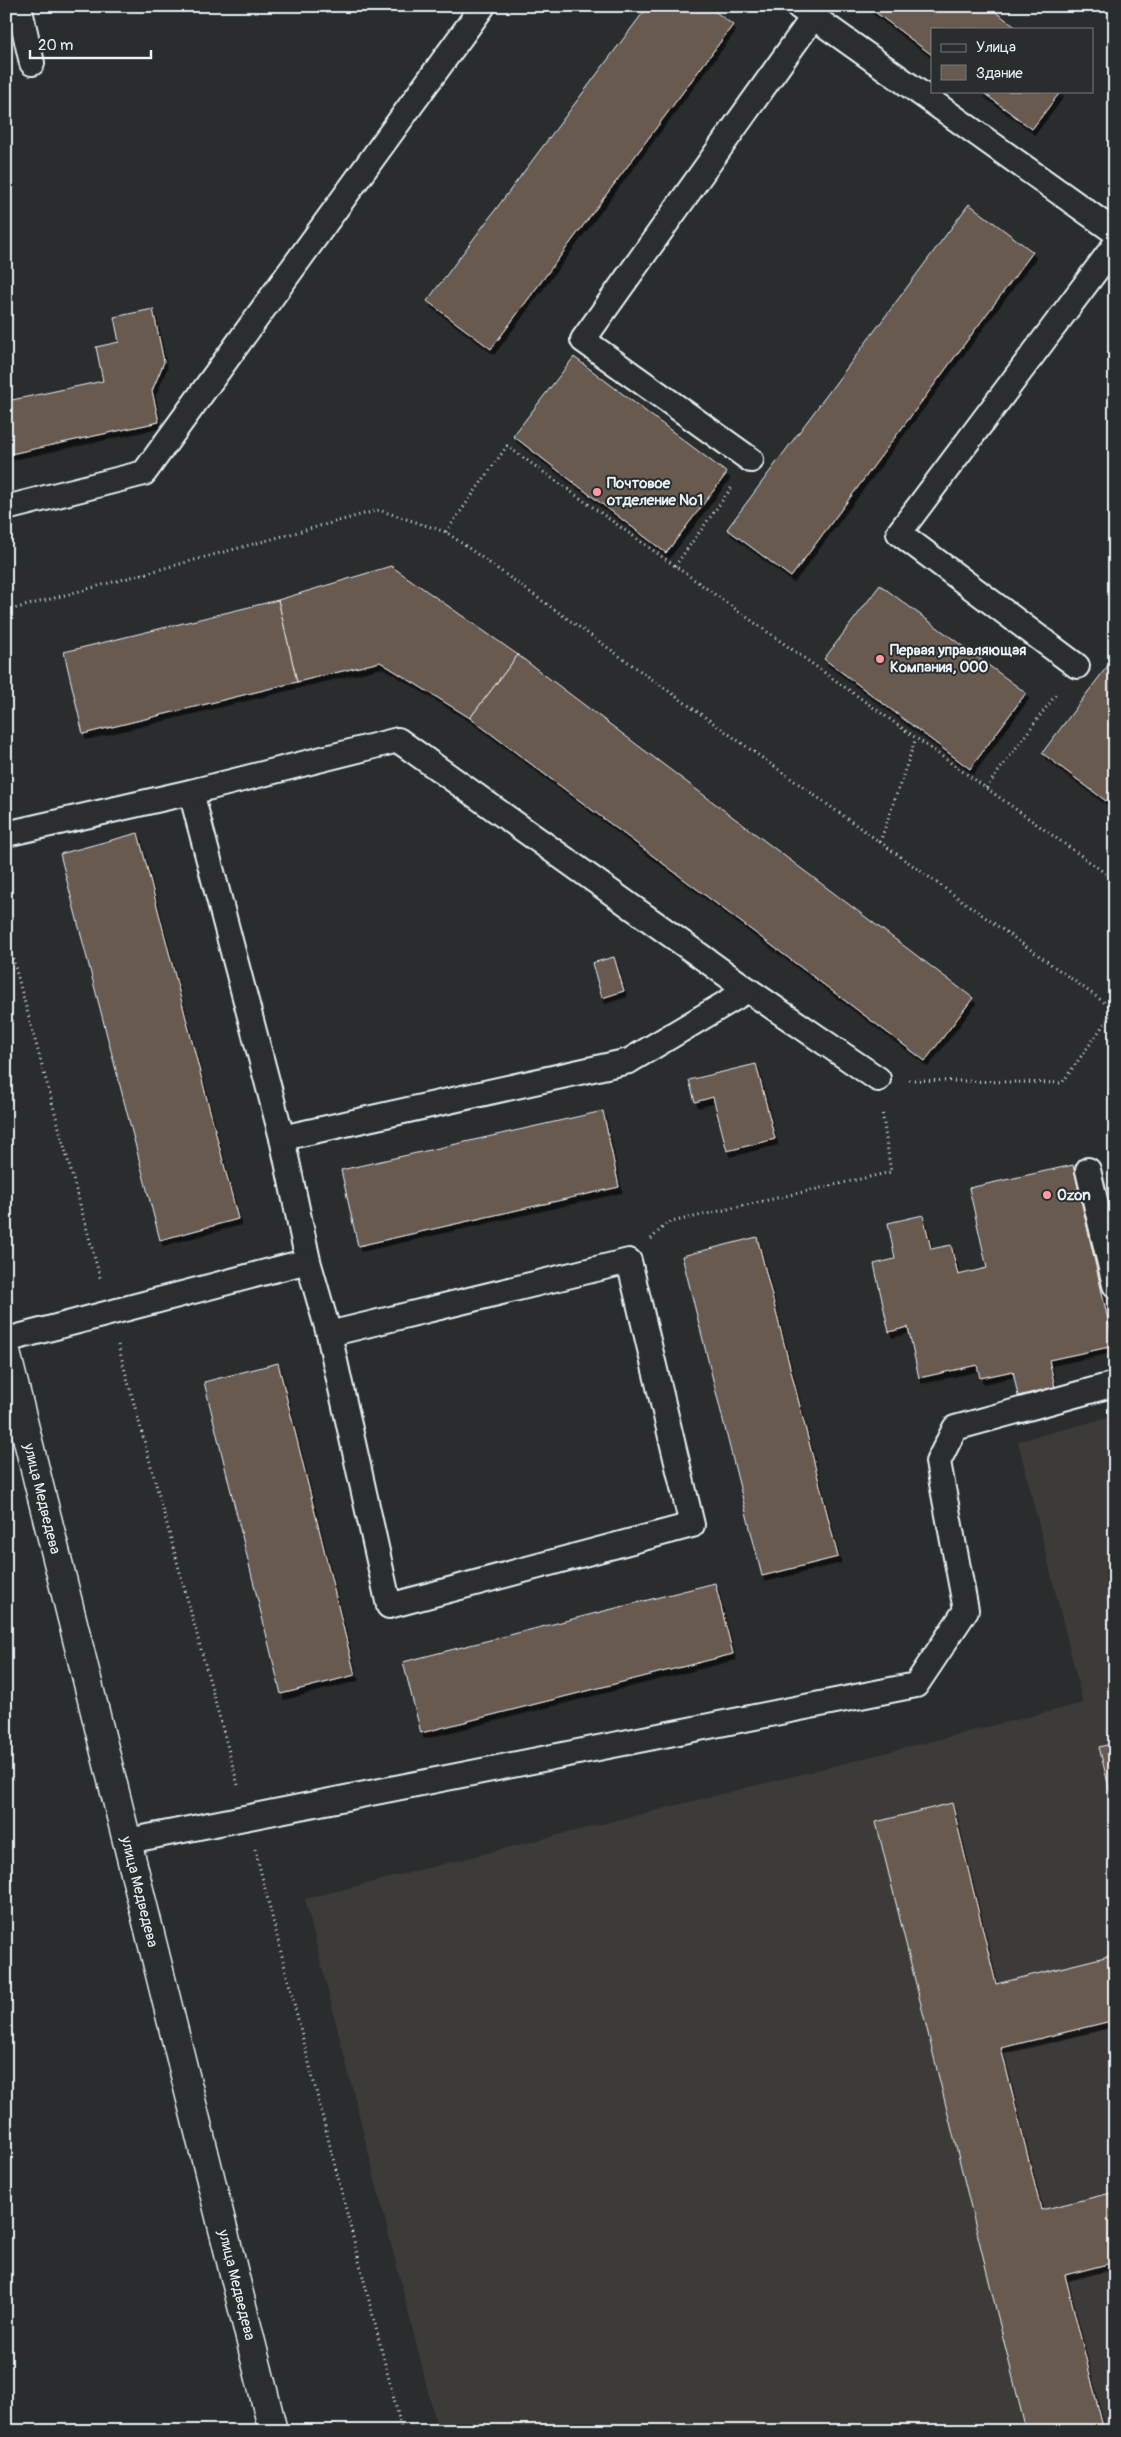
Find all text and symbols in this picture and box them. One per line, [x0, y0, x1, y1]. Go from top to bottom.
scale bar [30, 28, 151, 60]
legend [931, 28, 1094, 92]
text: 20 m [38, 36, 73, 55]
text: Улица [976, 38, 1016, 57]
text: Здание [976, 64, 1023, 83]
place label: Почтовое отделение №1 [606, 474, 703, 510]
marker: Почтовое отделение №1 [591, 486, 603, 498]
place label: Первая управляющая Компания, ООО [890, 641, 1026, 677]
marker: Первая управляющая Компания, ООО [874, 653, 886, 665]
place label: Ozon [1057, 1186, 1091, 1205]
marker: Ozon [1041, 1189, 1053, 1201]
street label: улица Медведева [19, 1440, 65, 1556]
street label: улица Медведева [116, 1833, 162, 1949]
street label: улица Медведева [214, 2227, 260, 2342]

